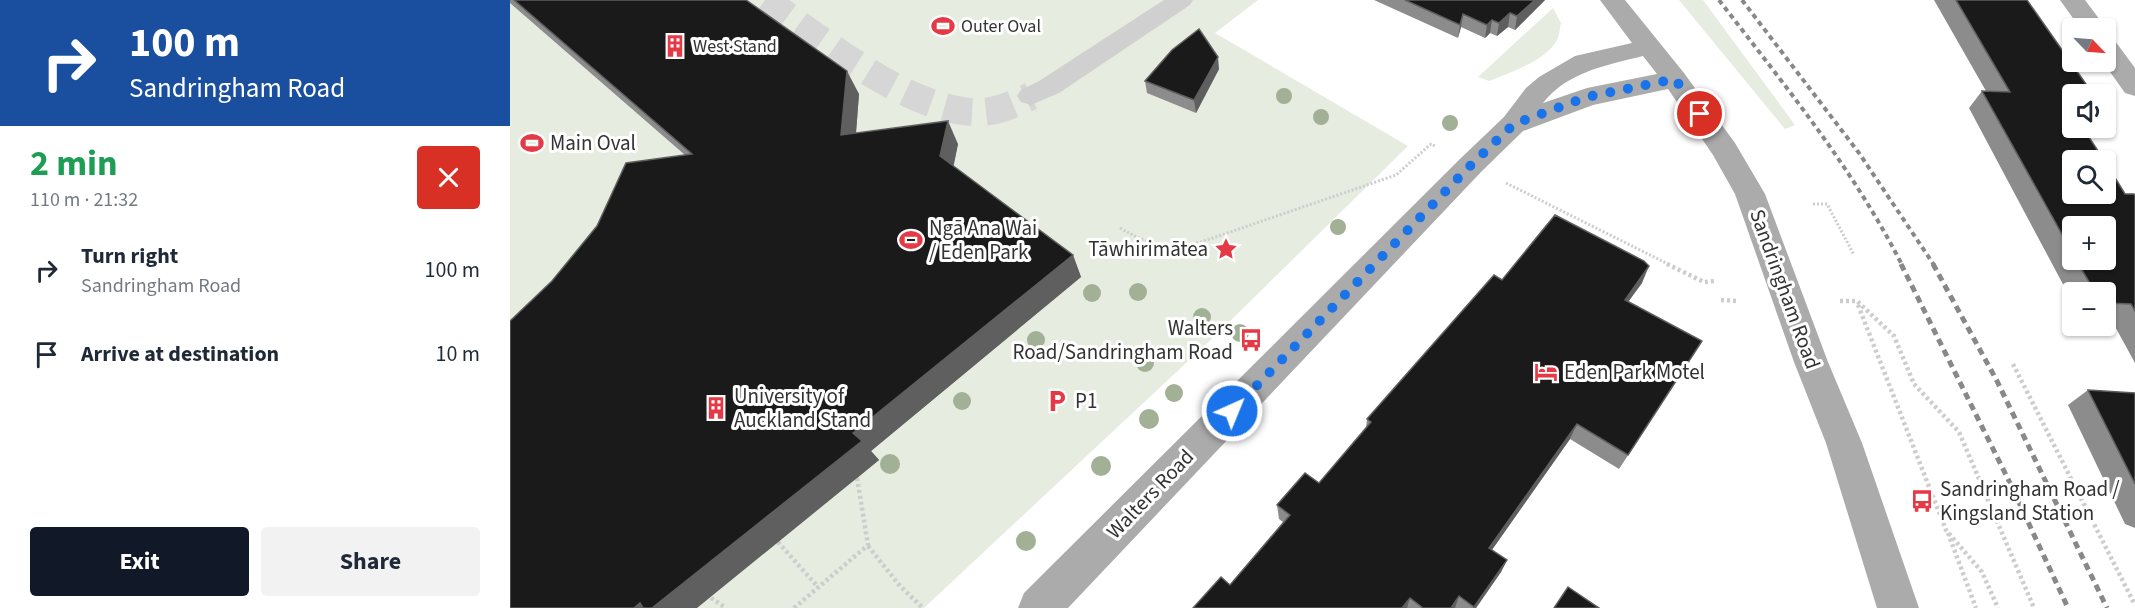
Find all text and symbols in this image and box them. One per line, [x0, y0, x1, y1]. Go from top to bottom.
text: 100 m [129, 13, 240, 73]
sports icon: Outer Oval [930, 13, 956, 39]
place label: Outer Oval [961, 14, 1041, 39]
north arrow [2062, 18, 2116, 72]
map controls [2062, 18, 2116, 336]
icon: right [30, 24, 108, 102]
building icon: West Stand [662, 33, 688, 59]
place label: West Stand [693, 34, 777, 59]
text: Sandringham Road [129, 69, 345, 108]
button: sound [2062, 84, 2116, 138]
pin [1674, 88, 1725, 139]
icon: arrive [1683, 97, 1716, 130]
place label: Main Oval [550, 128, 636, 158]
sports icon: Main Oval [519, 130, 545, 156]
text: 2 min [30, 138, 118, 189]
button: close [417, 146, 480, 209]
button: search [2062, 150, 2116, 204]
text: 110 m · 21:32 [30, 186, 138, 214]
street label: Sandringham Road [1742, 205, 1828, 373]
place label: Ngā Ana Wai / Eden Park [929, 213, 1037, 267]
button: + [2062, 216, 2116, 270]
sports icon: Ngā Ana Wai / Eden Park [898, 227, 924, 253]
place label: Tāwhirimātea [1088, 234, 1208, 264]
place icon: Tāwhirimātea [1213, 236, 1239, 262]
text: Turn right [81, 240, 178, 272]
icon: right [30, 254, 63, 287]
text: 100 m [425, 254, 480, 286]
text: Sandringham Road [81, 272, 241, 300]
button: − [2062, 282, 2116, 336]
place label: Walters Road/Sandringham Road [1012, 313, 1233, 367]
bus stop icon: Walters Road/Sandringham Road [1238, 327, 1264, 353]
icon: arrive [30, 338, 63, 371]
text: Arrive at destination [81, 338, 279, 370]
text: 10 m [435, 338, 480, 370]
place label: Eden Park Motel [1564, 357, 1705, 387]
hotel icon: Eden Park Motel [1533, 359, 1559, 385]
position arrow [1200, 379, 1264, 443]
place label: University of Auckland Stand [734, 381, 871, 435]
place label: P1 [1075, 386, 1097, 416]
parking icon: P1 [1044, 388, 1070, 414]
building icon: University of Auckland Stand [703, 395, 729, 421]
street label: Walters Road [1099, 442, 1201, 546]
place label: Sandringham Road / Kingsland Station [1940, 474, 2120, 528]
bus stop icon: Sandringham Road / Kingsland Station [1909, 488, 1935, 514]
button: Exit [30, 527, 249, 596]
button: Share [261, 527, 480, 596]

